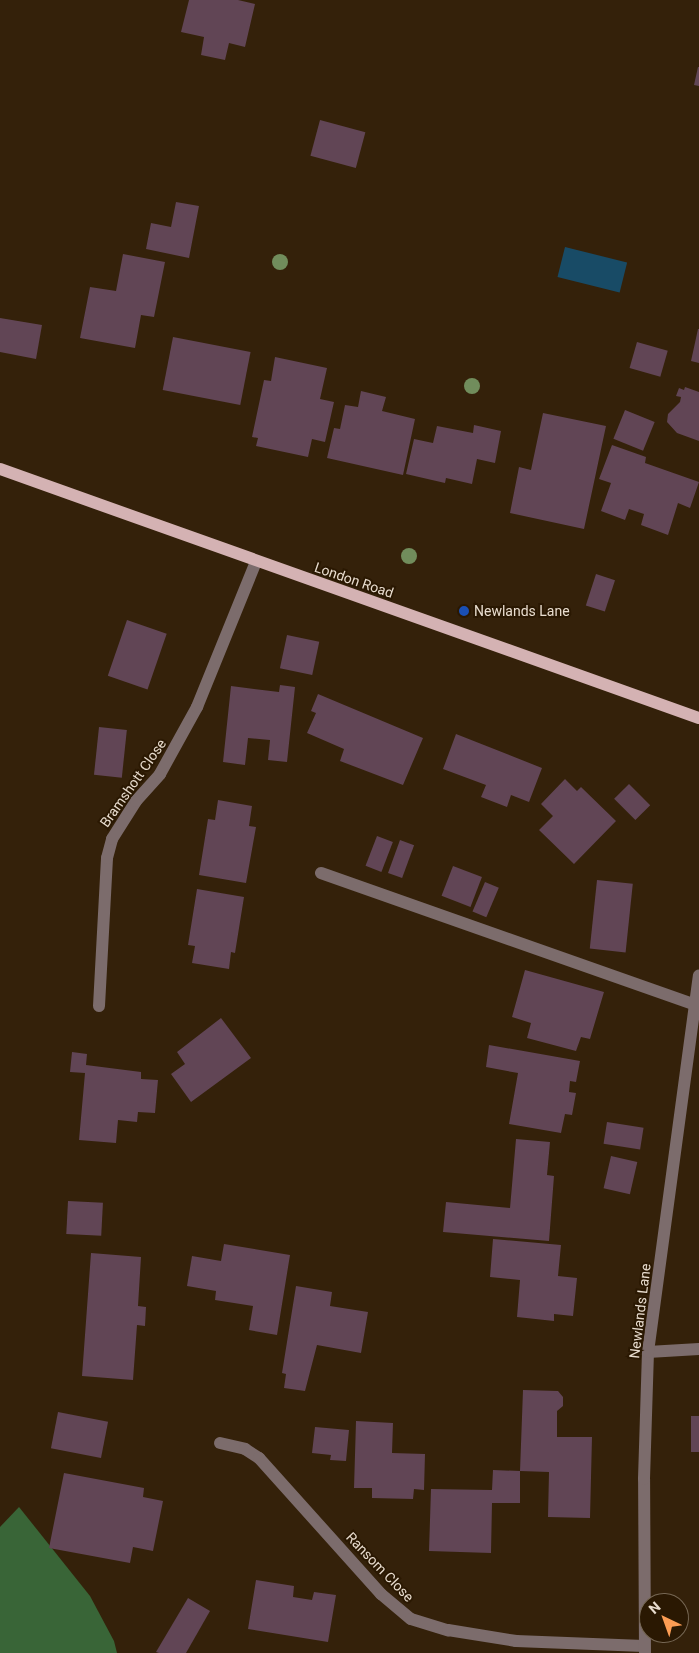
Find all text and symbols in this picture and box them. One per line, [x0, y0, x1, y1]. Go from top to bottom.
street label: London Road [312, 559, 396, 601]
place label: Newlands Lane [474, 603, 570, 619]
marker: Newlands Lane [458, 605, 470, 617]
street label: Bramshott Close [96, 736, 170, 830]
street label: Newlands Lane [626, 1263, 654, 1359]
street label: Ransom Close [343, 1529, 417, 1605]
north arrow [639, 1593, 689, 1643]
text: N [646, 1598, 664, 1617]

